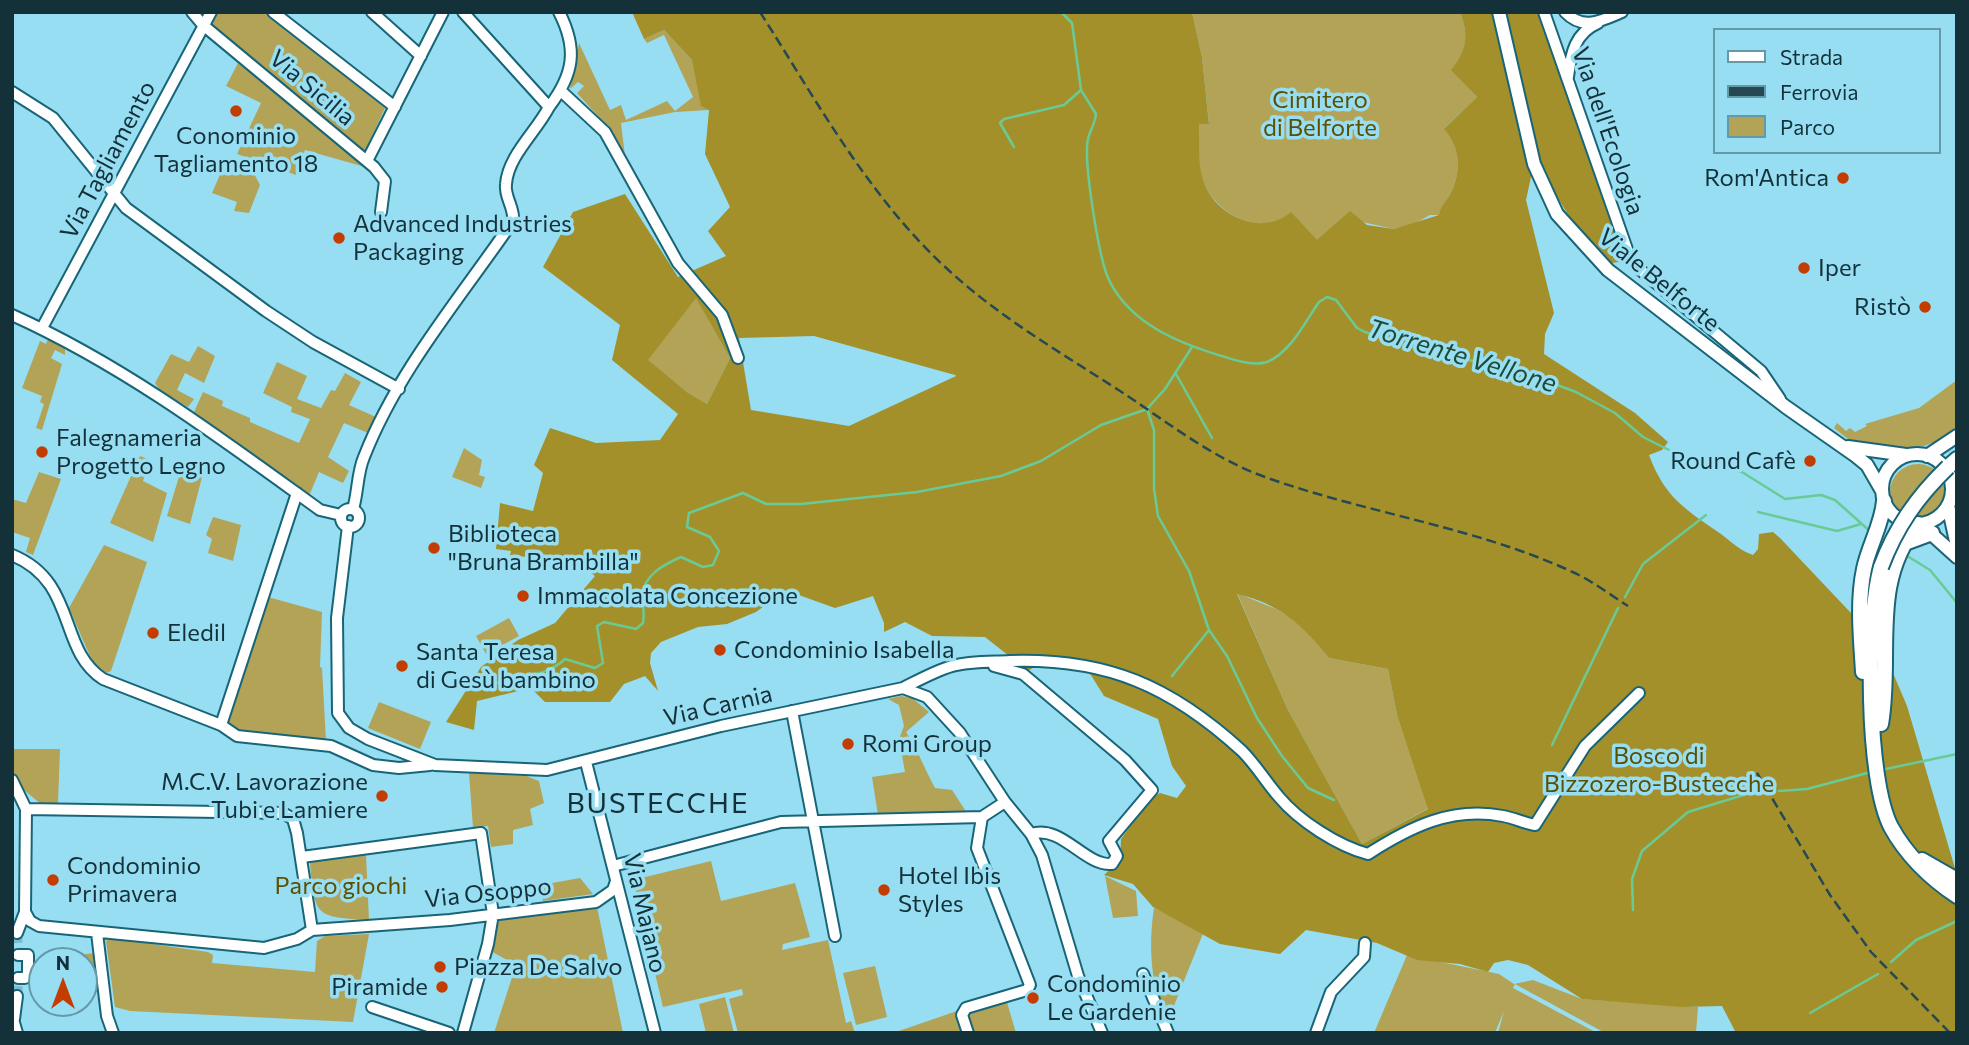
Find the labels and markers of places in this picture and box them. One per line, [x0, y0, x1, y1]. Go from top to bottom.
marker: Conominio Tagliamento 18 [228, 103, 244, 119]
place label: Conominio Tagliamento 18 [154, 122, 318, 178]
place label: Rom'Antica [1704, 164, 1829, 192]
marker: Rom'Antica [1835, 170, 1851, 186]
place label: Advanced Industries Packaging [353, 210, 572, 266]
marker: Advanced Industries Packaging [331, 230, 347, 246]
place label: Iper [1818, 254, 1861, 282]
marker: Iper [1796, 260, 1812, 276]
place label: Ristò [1854, 293, 1911, 321]
marker: Ristò [1917, 299, 1933, 315]
place label: Falegnameria Progetto Legno [56, 424, 226, 480]
marker: Falegnameria Progetto Legno [34, 444, 50, 460]
place label: Round Cafè [1670, 447, 1796, 475]
marker: Round Cafè [1802, 453, 1818, 469]
place label: Biblioteca "Bruna Brambilla" [448, 520, 639, 576]
marker: Biblioteca "Bruna Brambilla" [426, 540, 442, 556]
place label: Immacolata Concezione [537, 582, 798, 610]
marker: Immacolata Concezione [515, 588, 531, 604]
place label: Eledil [167, 619, 226, 647]
marker: Eledil [145, 625, 161, 641]
place label: Condominio Isabella [734, 636, 954, 664]
place label: Santa Teresa di Gesù bambino [416, 638, 596, 694]
marker: Condominio Isabella [712, 642, 728, 658]
marker: Santa Teresa di Gesù bambino [394, 658, 410, 674]
place label: Romi Group [862, 730, 992, 758]
marker: Romi Group [840, 736, 856, 752]
place label: M.C.V. Lavorazione Tubi e Lamiere [161, 768, 368, 824]
marker: M.C.V. Lavorazione Tubi e Lamiere [374, 788, 390, 804]
place label: Condominio Primavera [67, 852, 201, 908]
place label: Hotel Ibis Styles [898, 862, 1001, 918]
marker: Condominio Primavera [45, 872, 61, 888]
marker: Hotel Ibis Styles [876, 882, 892, 898]
place label: Piazza De Salvo [454, 953, 623, 981]
marker: Piazza De Salvo [432, 959, 448, 975]
place label: Condominio Le Gardenie [1047, 970, 1181, 1026]
place label: Piramide [331, 973, 428, 1001]
marker: Piramide [434, 979, 450, 995]
marker: Condominio Le Gardenie [1025, 990, 1041, 1006]

